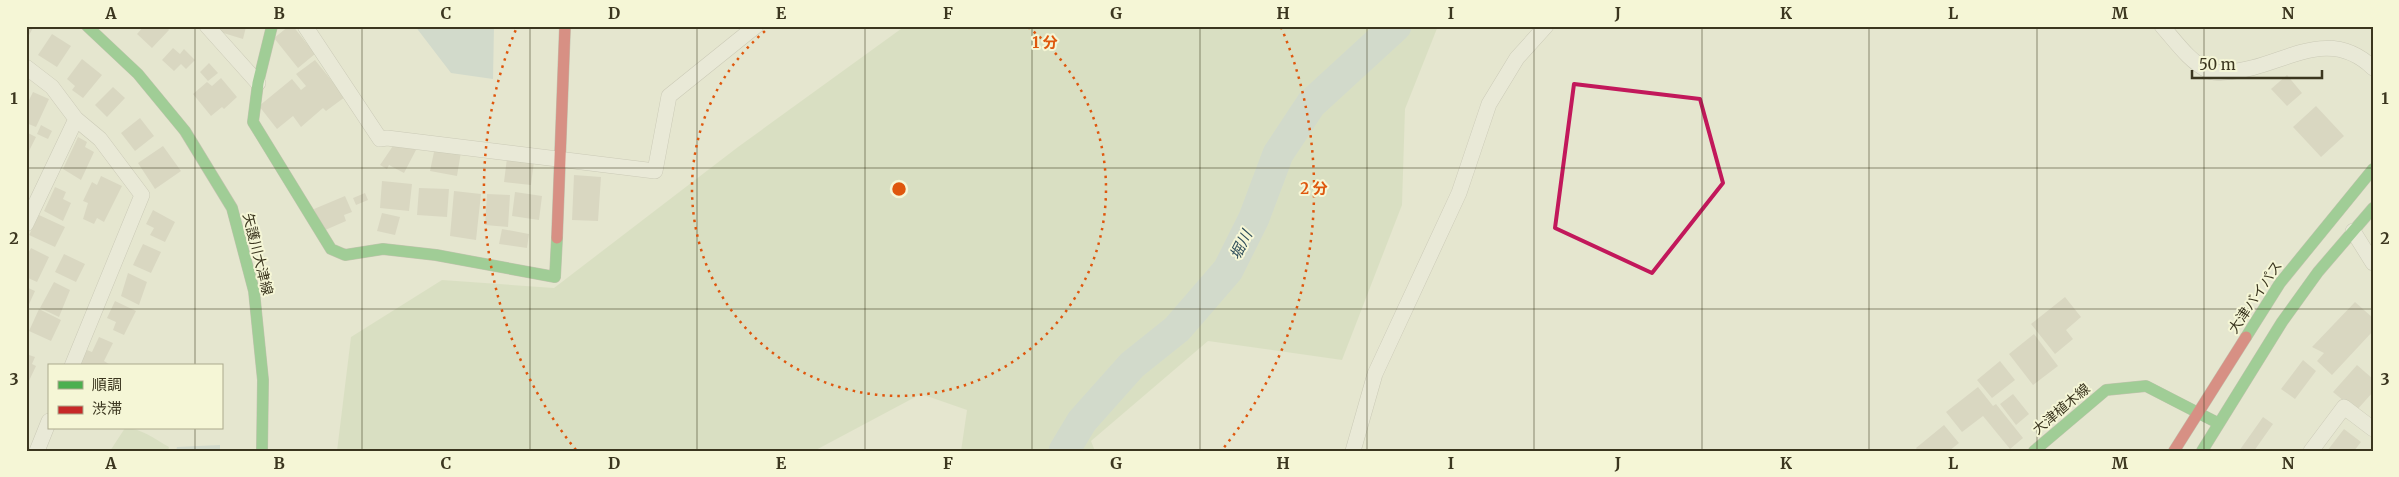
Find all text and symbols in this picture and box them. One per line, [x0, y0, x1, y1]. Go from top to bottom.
text: A [104, 3, 117, 23]
text: B [273, 3, 285, 23]
text: C [441, 3, 451, 23]
text: D [608, 3, 620, 23]
text: E [776, 3, 787, 23]
text: F [943, 3, 953, 23]
text: G [1110, 3, 1122, 23]
text: H [1276, 3, 1290, 23]
text: I [1448, 3, 1454, 23]
text: J [1614, 3, 1621, 23]
text: K [1780, 3, 1792, 23]
text: L [1948, 3, 1958, 23]
text: M [2112, 3, 2129, 23]
text: N [2282, 3, 2295, 23]
text: 1 分 [1032, 33, 1058, 52]
scale bar [2192, 48, 2322, 80]
text: 50 m [2199, 55, 2236, 74]
text: 1 [10, 88, 18, 108]
text: 1 [2381, 88, 2389, 108]
text: 2 分 [1300, 179, 1328, 198]
centre of rings [890, 180, 908, 198]
street label: 矢護川大津線 [239, 211, 277, 297]
water label: 堀川 [1225, 225, 1257, 262]
text: 2 [9, 228, 19, 248]
text: 2 [2380, 228, 2390, 248]
street label: 大津バイパス [2224, 257, 2286, 337]
legend [48, 364, 222, 430]
text: 3 [9, 369, 19, 389]
text: 3 [2380, 369, 2390, 389]
text: 順調 [92, 375, 122, 394]
street label: 大津植木線 [2028, 380, 2094, 438]
text: 渋滞 [92, 399, 122, 418]
text: A [104, 453, 117, 473]
text: B [273, 453, 285, 473]
text: C [441, 453, 451, 473]
text: D [608, 453, 620, 473]
text: E [776, 453, 787, 473]
text: F [943, 453, 953, 473]
text: G [1110, 453, 1122, 473]
text: H [1276, 453, 1290, 473]
text: I [1448, 453, 1454, 473]
text: J [1614, 453, 1621, 473]
text: K [1780, 453, 1792, 473]
text: L [1948, 453, 1958, 473]
text: M [2112, 453, 2129, 473]
text: N [2282, 453, 2295, 473]

